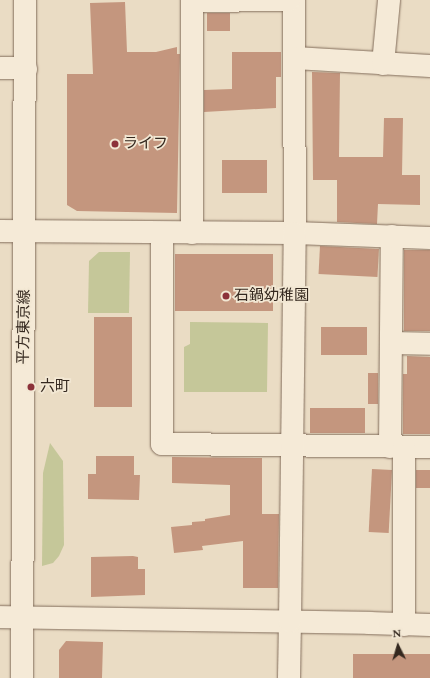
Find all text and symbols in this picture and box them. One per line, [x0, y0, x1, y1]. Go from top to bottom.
place label: ライフ [123, 135, 168, 153]
marker: ライフ [110, 139, 120, 149]
place label: 石鍋幼稚園 [234, 287, 309, 305]
street label: 平方東京線 [14, 289, 34, 365]
marker: 石鍋幼稚園 [221, 291, 231, 301]
place label: 六町 [40, 378, 70, 396]
marker: 六町 [25, 381, 37, 393]
text: N [392, 625, 402, 642]
north arrow [378, 626, 418, 666]

